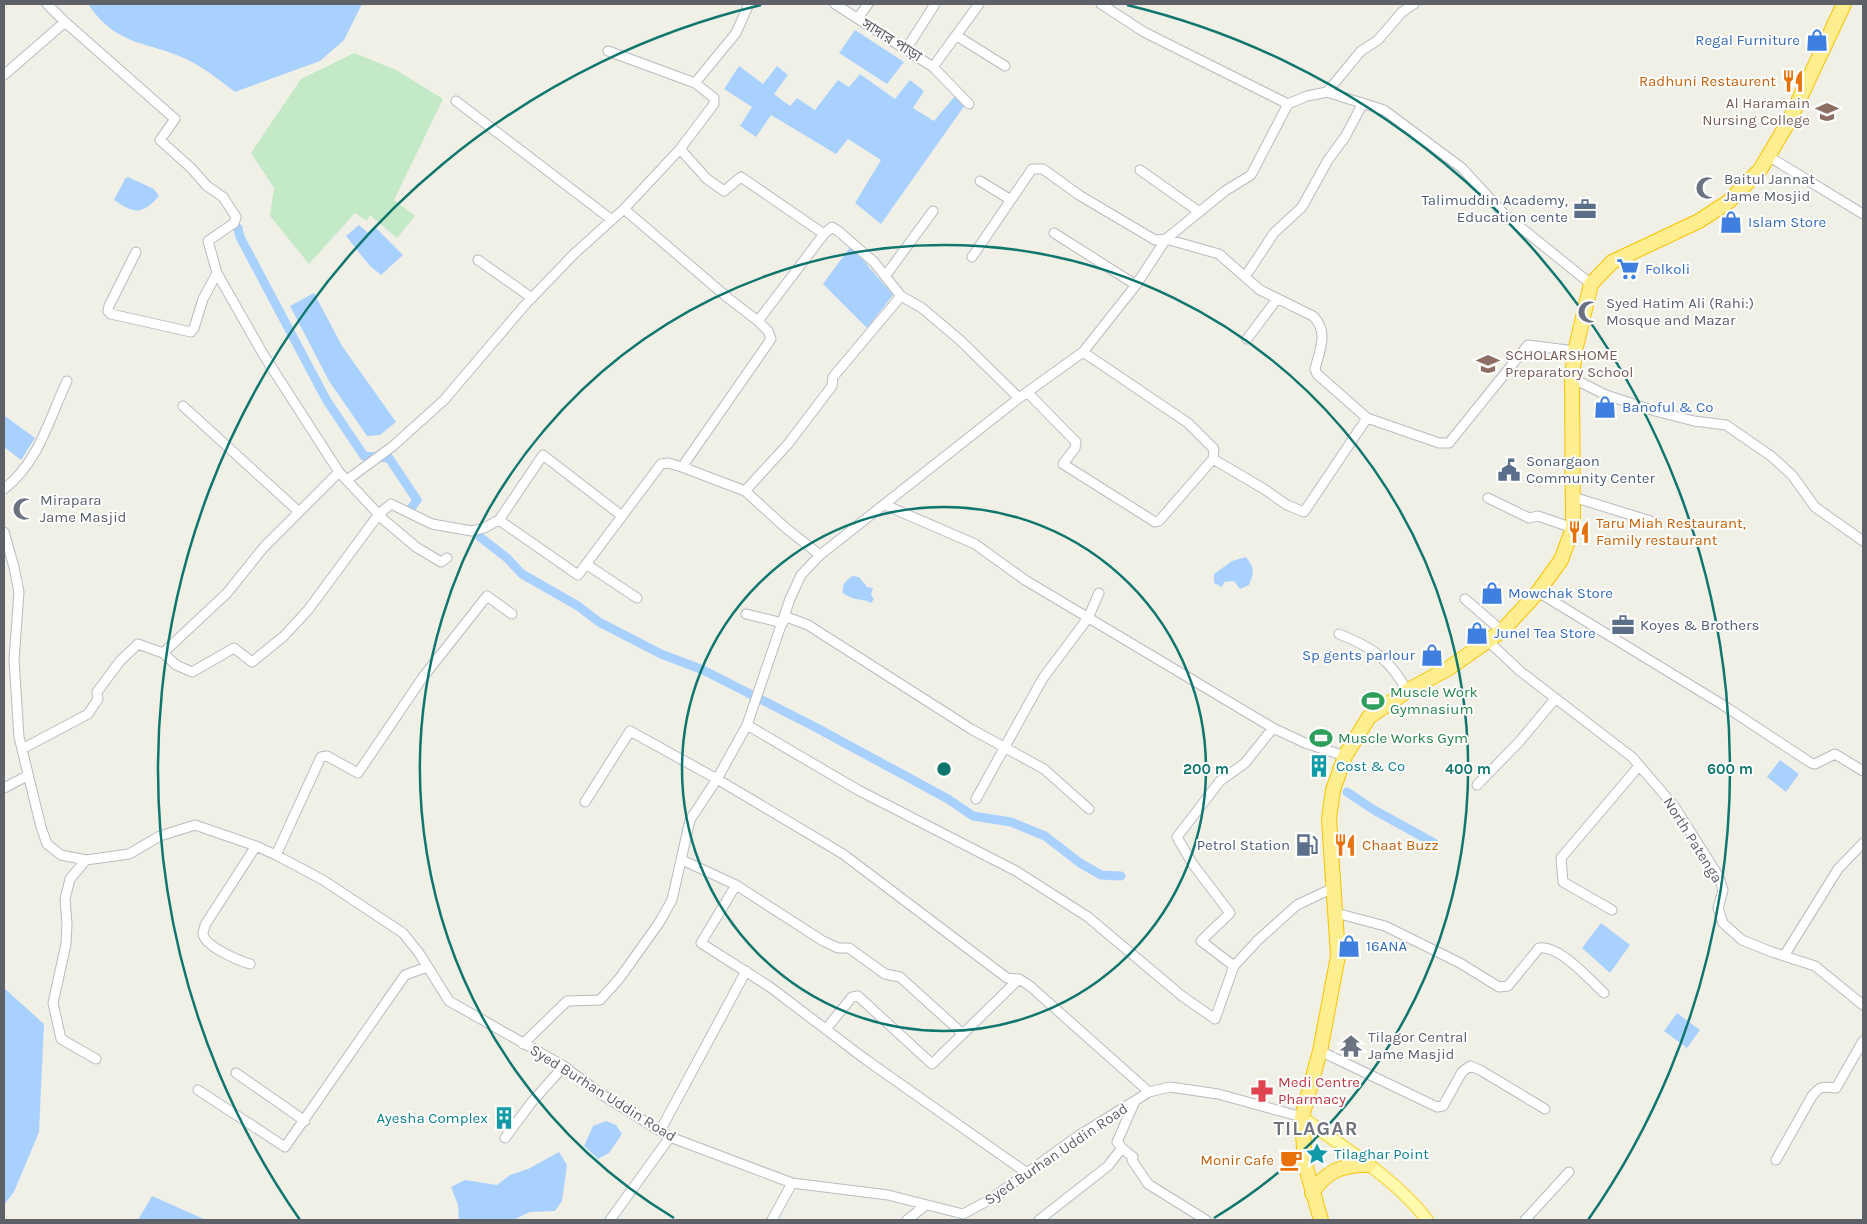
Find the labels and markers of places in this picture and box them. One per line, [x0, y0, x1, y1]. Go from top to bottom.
shop icon: Regal Furniture [1804, 27, 1830, 53]
place label: Regal Furniture [1695, 31, 1800, 49]
restaurant icon: Radhuni Restaurent [1780, 68, 1806, 94]
place label: Radhuni Restaurent [1639, 72, 1776, 90]
place label: Al Haramain Nursing College [1702, 94, 1810, 129]
school or university icon: Al Haramain Nursing College [1814, 99, 1840, 125]
place label: Baitul Jannat Jame Mosjid [1724, 170, 1815, 205]
mosque icon: Baitul Jannat Jame Mosjid [1694, 175, 1720, 201]
place label: Talimuddin Academy, Education cente [1422, 191, 1568, 226]
office icon: Talimuddin Academy, Education cente [1572, 196, 1598, 222]
shop icon: Islam Store [1718, 209, 1744, 235]
place label: Islam Store [1748, 213, 1826, 231]
supermarket icon: Folkoli [1615, 256, 1641, 282]
place label: Folkoli [1645, 260, 1690, 278]
place label: Syed Hatim Ali (Rahi:) Mosque and Mazar [1606, 294, 1754, 329]
mosque icon: Syed Hatim Ali (Rahi:) Mosque and Mazar [1576, 299, 1602, 325]
place label: SCHOLARSHOME Preparatory School [1505, 346, 1633, 381]
school or university icon: SCHOLARSHOME Preparatory School [1475, 351, 1501, 377]
shop icon: Banoful & Co [1592, 394, 1618, 420]
place label: Banoful & Co [1622, 398, 1713, 416]
place label: Sonargaon Community Center [1526, 452, 1656, 487]
public building icon: Sonargaon Community Center [1496, 457, 1522, 483]
place label: Mirapara Jame Masjid [40, 491, 127, 526]
mosque icon: Mirapara Jame Masjid [11, 496, 37, 522]
place label: Taru Miah Restaurant, Family restaurant [1596, 514, 1746, 549]
restaurant icon: Taru Miah Restaurant, Family restaurant [1566, 519, 1592, 545]
shop icon: Mowchak Store [1479, 580, 1505, 606]
place label: Mowchak Store [1508, 584, 1613, 602]
office icon: Koyes & Brothers [1610, 612, 1636, 638]
place label: Koyes & Brothers [1640, 616, 1759, 634]
shop icon: Junel Tea Store [1464, 620, 1490, 646]
place label: Junel Tea Store [1494, 624, 1596, 642]
shop icon: Sp gents parlour [1419, 642, 1445, 668]
place label: Sp gents parlour [1302, 646, 1416, 664]
place label: Muscle Work Gymnasium [1390, 683, 1478, 718]
sports icon: Muscle Work Gymnasium [1360, 688, 1386, 714]
sports icon: Muscle Works Gym [1308, 725, 1334, 751]
place label: Muscle Works Gym [1338, 729, 1468, 747]
building icon: Cost & Co [1306, 753, 1332, 779]
place label: Cost & Co [1336, 757, 1405, 775]
centre of rings [935, 760, 953, 778]
fuel station icon: Petrol Station [1294, 832, 1320, 858]
restaurant icon: Chaat Buzz [1332, 832, 1358, 858]
place label: Petrol Station [1197, 836, 1290, 854]
place label: Chaat Buzz [1362, 836, 1439, 854]
shop icon: 16ANA [1336, 933, 1362, 959]
place label: 16ANA [1366, 937, 1407, 955]
place label: Tilagor Central Jame Masjid [1368, 1028, 1468, 1063]
temple icon: Tilagor Central Jame Masjid [1338, 1033, 1364, 1059]
place label: Medi Centre Pharmacy [1278, 1073, 1360, 1108]
pharmacy icon: Medi Centre Pharmacy [1249, 1078, 1275, 1104]
building icon: Ayesha Complex [491, 1105, 517, 1131]
place label: Ayesha Complex [377, 1109, 488, 1127]
place icon: Tilaghar Point [1304, 1141, 1330, 1167]
place label: Tilaghar Point [1334, 1145, 1429, 1163]
cafe icon: Monir Cafe [1278, 1147, 1304, 1173]
place label: Monir Cafe [1200, 1151, 1274, 1169]

